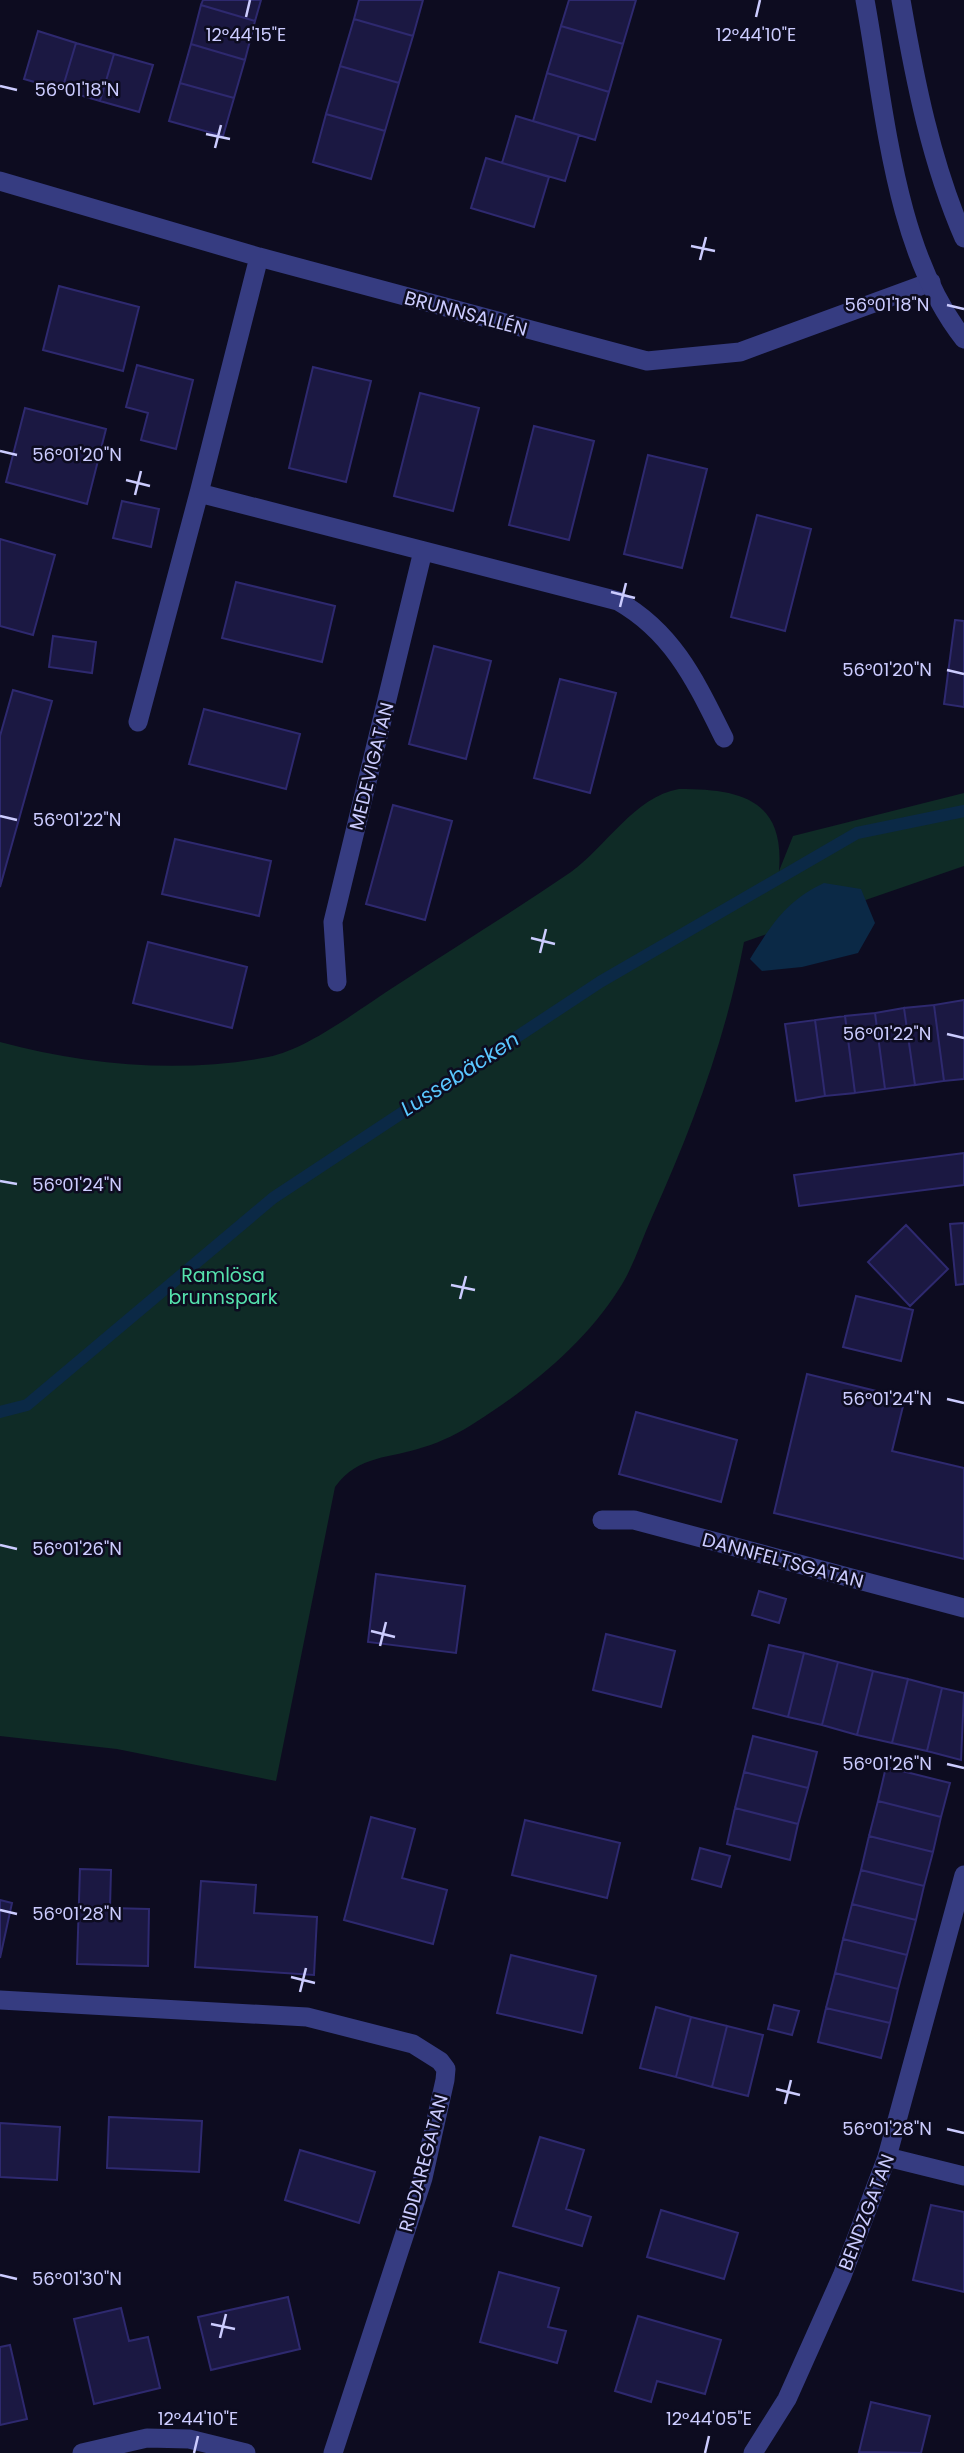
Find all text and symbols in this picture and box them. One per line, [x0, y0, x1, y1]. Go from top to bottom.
text: 12°44'15"E [206, 22, 286, 47]
text: 12°44'10"E [716, 22, 796, 47]
text: 56°01'18"N [34, 77, 120, 102]
street label: BRUNNSALLÉN [401, 284, 530, 343]
text: 56°01'18"N [844, 292, 930, 317]
text: 56°01'20"N [32, 442, 122, 467]
text: 56°01'20"N [842, 657, 932, 682]
street label: MEDEVIGATAN [343, 699, 400, 833]
text: 56°01'22"N [33, 807, 121, 832]
text: 56°01'22"N [843, 1021, 931, 1046]
water label: Lussebäcken [395, 1024, 525, 1123]
text: 56°01'24"N [32, 1172, 122, 1197]
park label: Ramlösa brunnspark [169, 1262, 278, 1311]
text: 56°01'24"N [842, 1386, 932, 1411]
street label: DANNFELTSGATAN [699, 1526, 867, 1595]
text: 56°01'26"N [32, 1536, 122, 1561]
text: 56°01'26"N [842, 1751, 932, 1776]
text: 56°01'28"N [32, 1901, 122, 1926]
street label: RIDDAREGATAN [392, 2091, 455, 2235]
text: 56°01'28"N [842, 2116, 932, 2141]
street label: BENDZGATAN [832, 2150, 901, 2274]
text: 56°01'30"N [32, 2266, 122, 2291]
text: 12°44'10"E [158, 2406, 238, 2431]
text: 12°44'05"E [666, 2406, 752, 2431]

